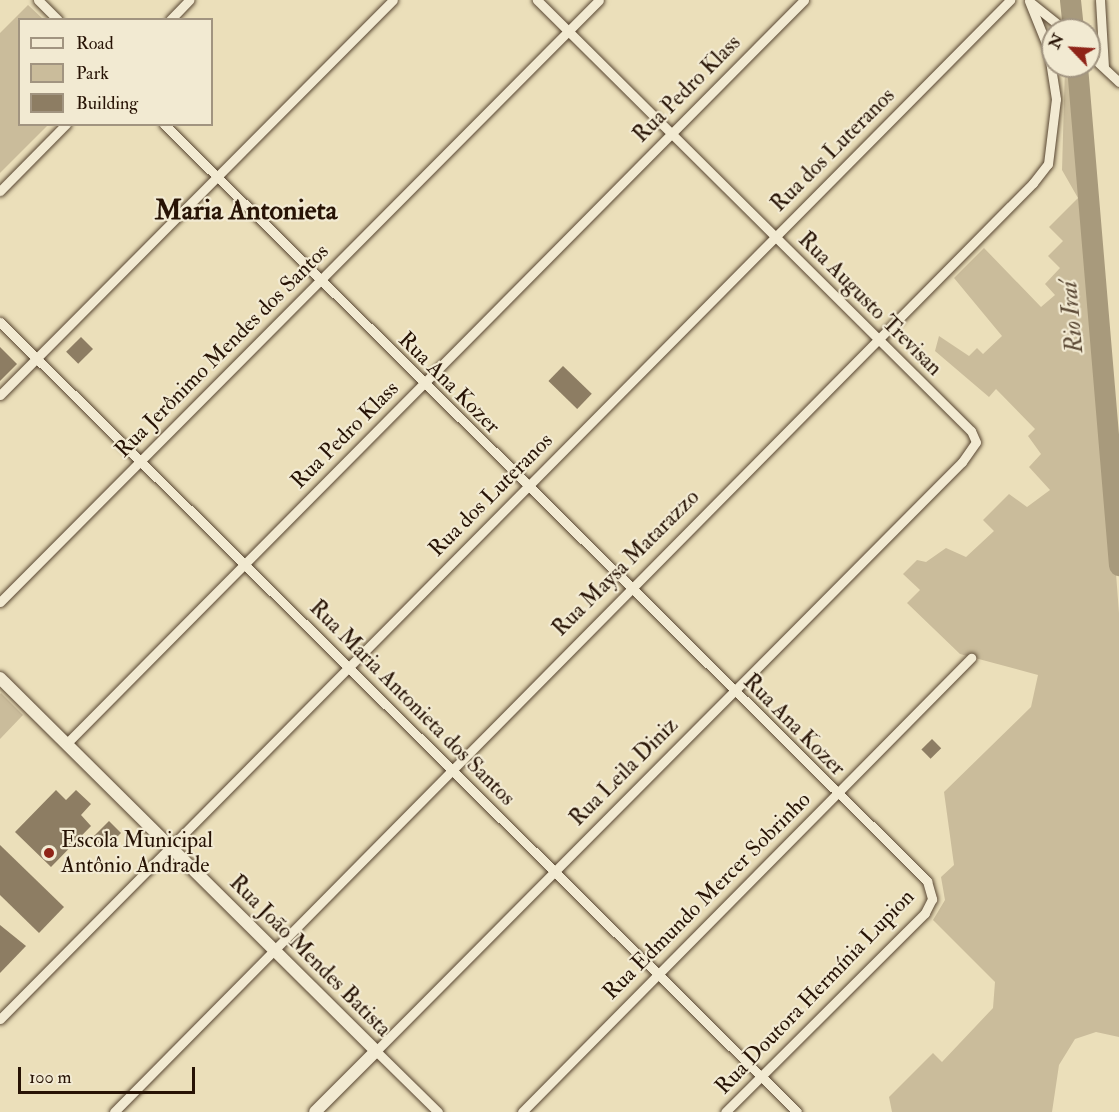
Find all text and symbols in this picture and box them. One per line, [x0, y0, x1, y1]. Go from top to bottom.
legend [18, 18, 213, 126]
north arrow [1041, 18, 1101, 78]
street label: Rua Pedro Klass [628, 30, 746, 148]
text: N [1044, 31, 1069, 52]
text: Road [76, 32, 114, 55]
text: Park [76, 62, 109, 85]
street label: Rua dos Luteranos [766, 83, 900, 217]
text: Building [76, 92, 138, 115]
district label: Maria Antonieta [155, 194, 337, 228]
street label: Rua Augusto Trevisan [793, 227, 947, 381]
street label: Rua Jerônimo Mendes dos Santos [110, 239, 334, 463]
water label: Rio Iraí [1055, 280, 1089, 354]
street label: Rua Ana Kozer [393, 327, 505, 439]
street label: Rua Pedro Klass [286, 376, 404, 494]
street label: Rua dos Luteranos [424, 428, 558, 562]
street label: Rua Maysa Matarazzo [547, 484, 705, 642]
street label: Rua Maria Antonieta dos Santos [304, 595, 520, 811]
street label: Rua Ana Kozer [738, 669, 850, 781]
street label: Rua Leila Diniz [564, 712, 684, 832]
street label: Rua Edmundo Mercer Sobrinho [598, 787, 816, 1005]
place label: Escola Municipal Antônio Andrade [61, 827, 213, 878]
marker: Escola Municipal Antônio Andrade [42, 846, 56, 860]
street label: Rua João Mendes Batista [224, 870, 396, 1042]
street label: Rua Doutora Hermínia Lupion [710, 884, 920, 1100]
scale bar [21, 1055, 198, 1093]
text: 100 m [29, 1066, 72, 1089]

